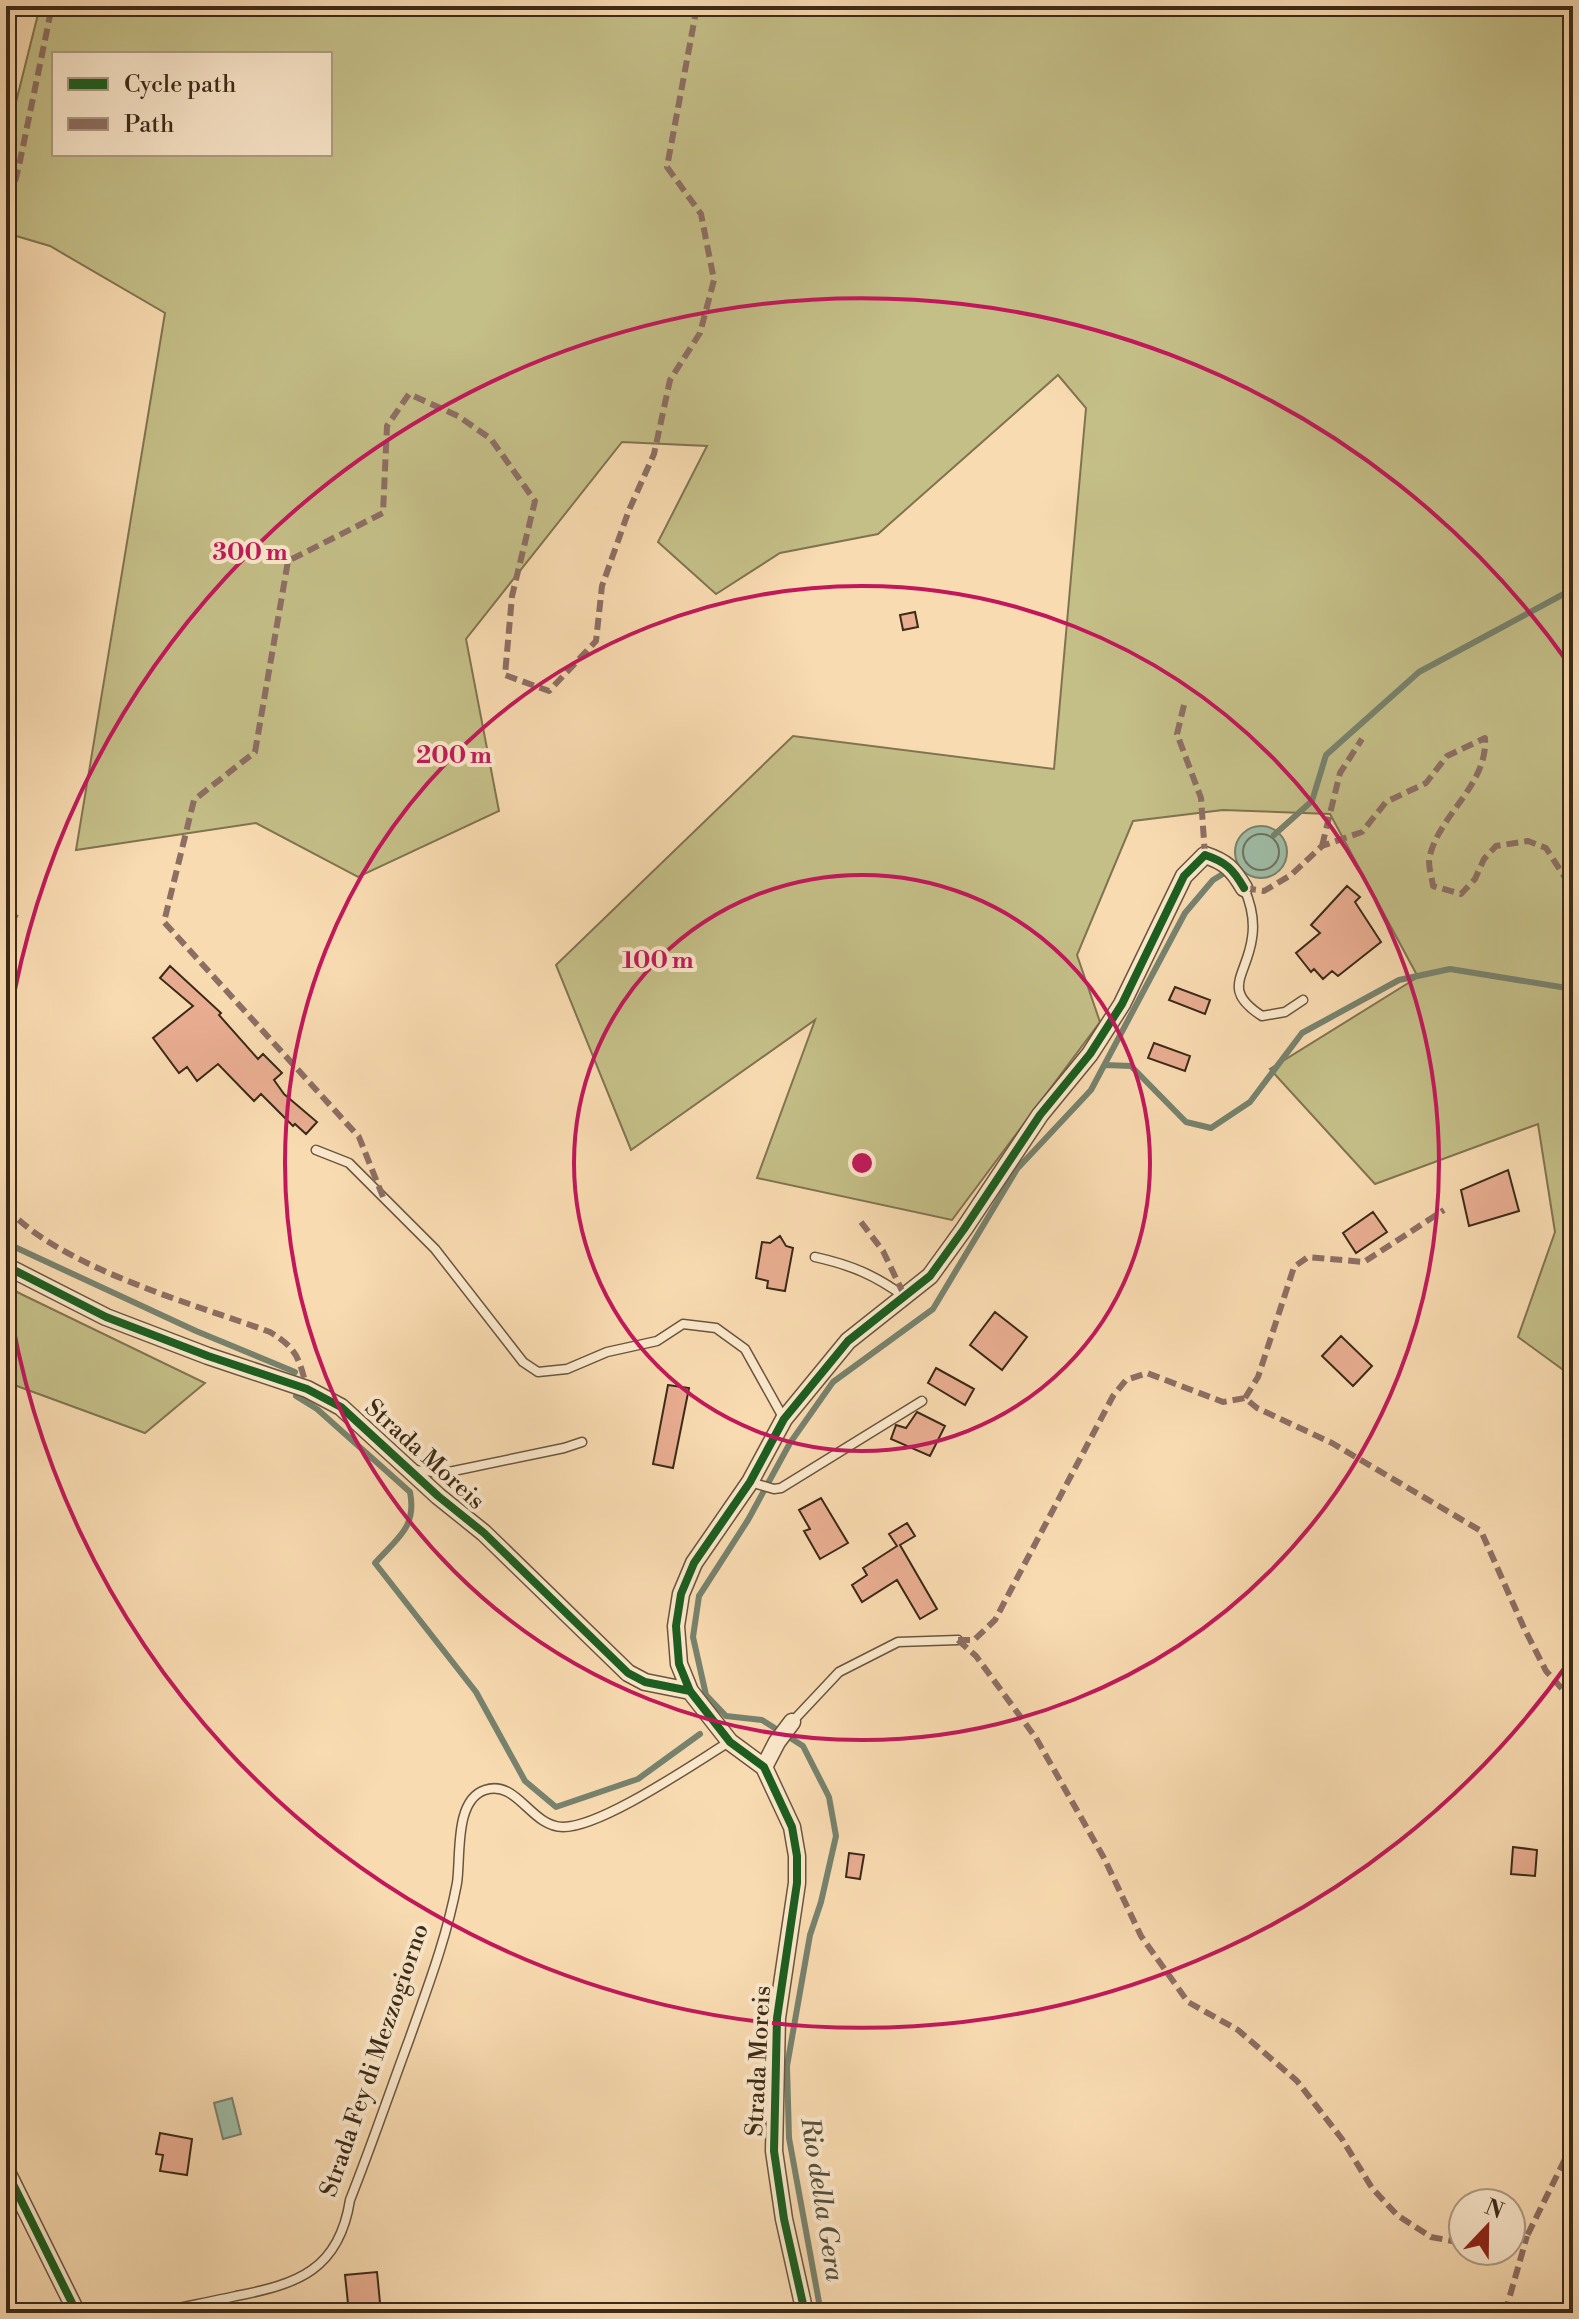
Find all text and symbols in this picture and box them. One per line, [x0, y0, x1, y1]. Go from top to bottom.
legend [52, 52, 332, 156]
text: Cycle path [124, 70, 236, 100]
text: Path [124, 110, 174, 140]
text: 300 m [212, 538, 288, 568]
text: 200 m [416, 741, 492, 771]
text: 100 m [622, 946, 694, 976]
centre of rings [848, 1149, 876, 1177]
street label: Strada Moreis [358, 1393, 490, 1516]
street label: Strada Fey di Mezzogiorno [314, 1920, 436, 2201]
street label: Strada Moreis [740, 1985, 778, 2137]
water label: Rio della Gera [793, 2114, 851, 2284]
north arrow [1447, 2187, 1527, 2267]
text: N [1481, 2194, 1508, 2226]

